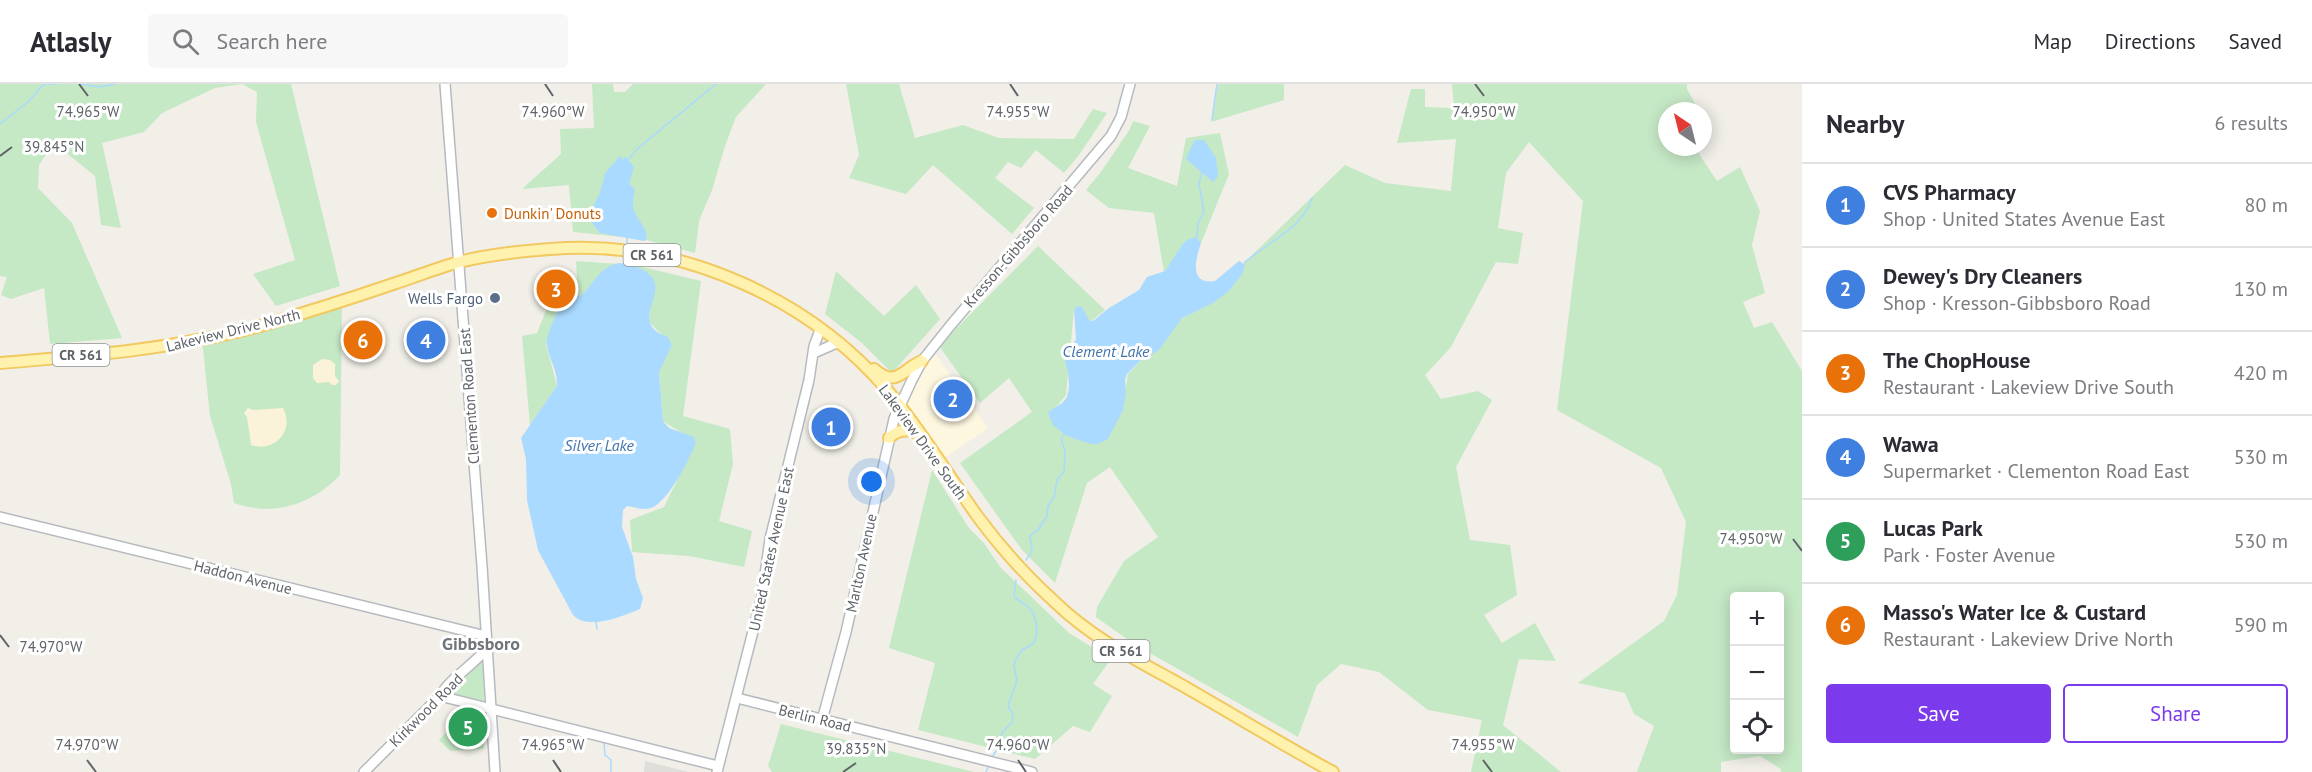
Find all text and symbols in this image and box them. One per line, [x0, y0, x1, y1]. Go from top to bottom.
search box [148, 14, 568, 68]
text: Atlasly [30, 23, 112, 60]
icon: search [169, 25, 202, 58]
text: Search here [217, 27, 327, 55]
text: Map [2033, 28, 2072, 55]
text: Directions [2105, 28, 2196, 55]
text: Saved [2229, 28, 2282, 55]
text: 74.965°W [57, 102, 120, 121]
text: 74.960°W [522, 102, 585, 121]
text: 74.955°W [987, 102, 1050, 121]
text: 74.950°W [1453, 102, 1516, 121]
north arrow [1658, 102, 1712, 156]
text: Nearby [1826, 107, 1904, 140]
text: 6 results [2215, 110, 2288, 136]
text: 39.845°N [24, 137, 84, 156]
text: CVS Pharmacy [1883, 178, 2016, 206]
street label: Kresson-Gibbsboro Road [959, 181, 1077, 311]
text: 1 [1840, 192, 1851, 218]
text: 80 m [2245, 192, 2288, 218]
place label: Dunkin' Donuts [504, 204, 601, 223]
marker: Dunkin' Donuts [485, 206, 499, 220]
text: Shop · United States Avenue East [1883, 206, 2165, 232]
road number: CR 561 [624, 244, 680, 266]
text: Dewey's Dry Cleaners [1883, 262, 2082, 290]
pin: 3 [536, 266, 576, 312]
text: 2 [1840, 276, 1851, 302]
text: 130 m [2234, 276, 2288, 302]
place label: Wells Fargo [408, 289, 483, 308]
text: Shop · Kresson-Gibbsboro Road [1883, 290, 2151, 316]
marker: Wells Fargo [488, 291, 502, 305]
street label: Lakeview Drive North [164, 304, 302, 356]
pin: 6 [344, 318, 382, 362]
pin: 4 [406, 318, 446, 362]
street label: Clementon Road East [455, 327, 483, 465]
water label: Clement Lake [1063, 341, 1150, 361]
road number: CR 561 [52, 344, 110, 366]
text: The ChopHouse [1883, 346, 2030, 374]
text: 3 [1840, 360, 1851, 386]
text: 420 m [2234, 360, 2288, 386]
text: Restaurant · Lakeview Drive South [1883, 374, 2174, 400]
pin: 2 [934, 376, 972, 422]
street label: Lakeview Drive South [875, 381, 971, 503]
pin: 1 [812, 404, 850, 450]
text: Wawa [1883, 430, 1939, 458]
water label: Silver Lake [564, 435, 634, 455]
text: 4 [1840, 444, 1851, 470]
text: 530 m [2234, 444, 2288, 470]
text: Supermarket · Clementon Road East [1883, 458, 2189, 484]
street label: United States Avenue East [744, 465, 798, 633]
your location [857, 467, 886, 496]
street label: Marlton Avenue [841, 512, 881, 614]
text: Lucas Park [1883, 514, 1983, 542]
text: 5 [1840, 528, 1851, 554]
text: 530 m [2234, 528, 2288, 554]
text: 74.950°W [1720, 529, 1783, 548]
text: Park · Foster Avenue [1883, 542, 2055, 568]
street label: Haddon Avenue [192, 556, 294, 598]
map controls [1730, 592, 1784, 754]
button: + [1730, 592, 1784, 646]
text: Masso's Water Ice & Custard [1883, 598, 2146, 626]
text: 6 [1840, 612, 1851, 638]
text: 590 m [2234, 612, 2288, 638]
text: Restaurant · Lakeview Drive North [1883, 626, 2173, 652]
district label: Gibbsboro [442, 632, 520, 655]
text: 74.970°W [20, 637, 83, 656]
road number: CR 561 [1092, 640, 1150, 662]
button: − [1730, 646, 1784, 700]
street label: Kirkwood Road [385, 669, 467, 751]
button: Save [1826, 684, 2051, 743]
button: Share [2063, 684, 2288, 743]
street label: Berlin Road [777, 700, 853, 736]
button: locate [1730, 700, 1784, 754]
pin: 5 [448, 704, 488, 750]
text: 74.970°W [56, 735, 119, 754]
text: 74.965°W [522, 735, 585, 754]
text: 74.960°W [987, 735, 1050, 754]
text: 74.955°W [1452, 735, 1515, 754]
text: 39.835°N [826, 739, 886, 758]

